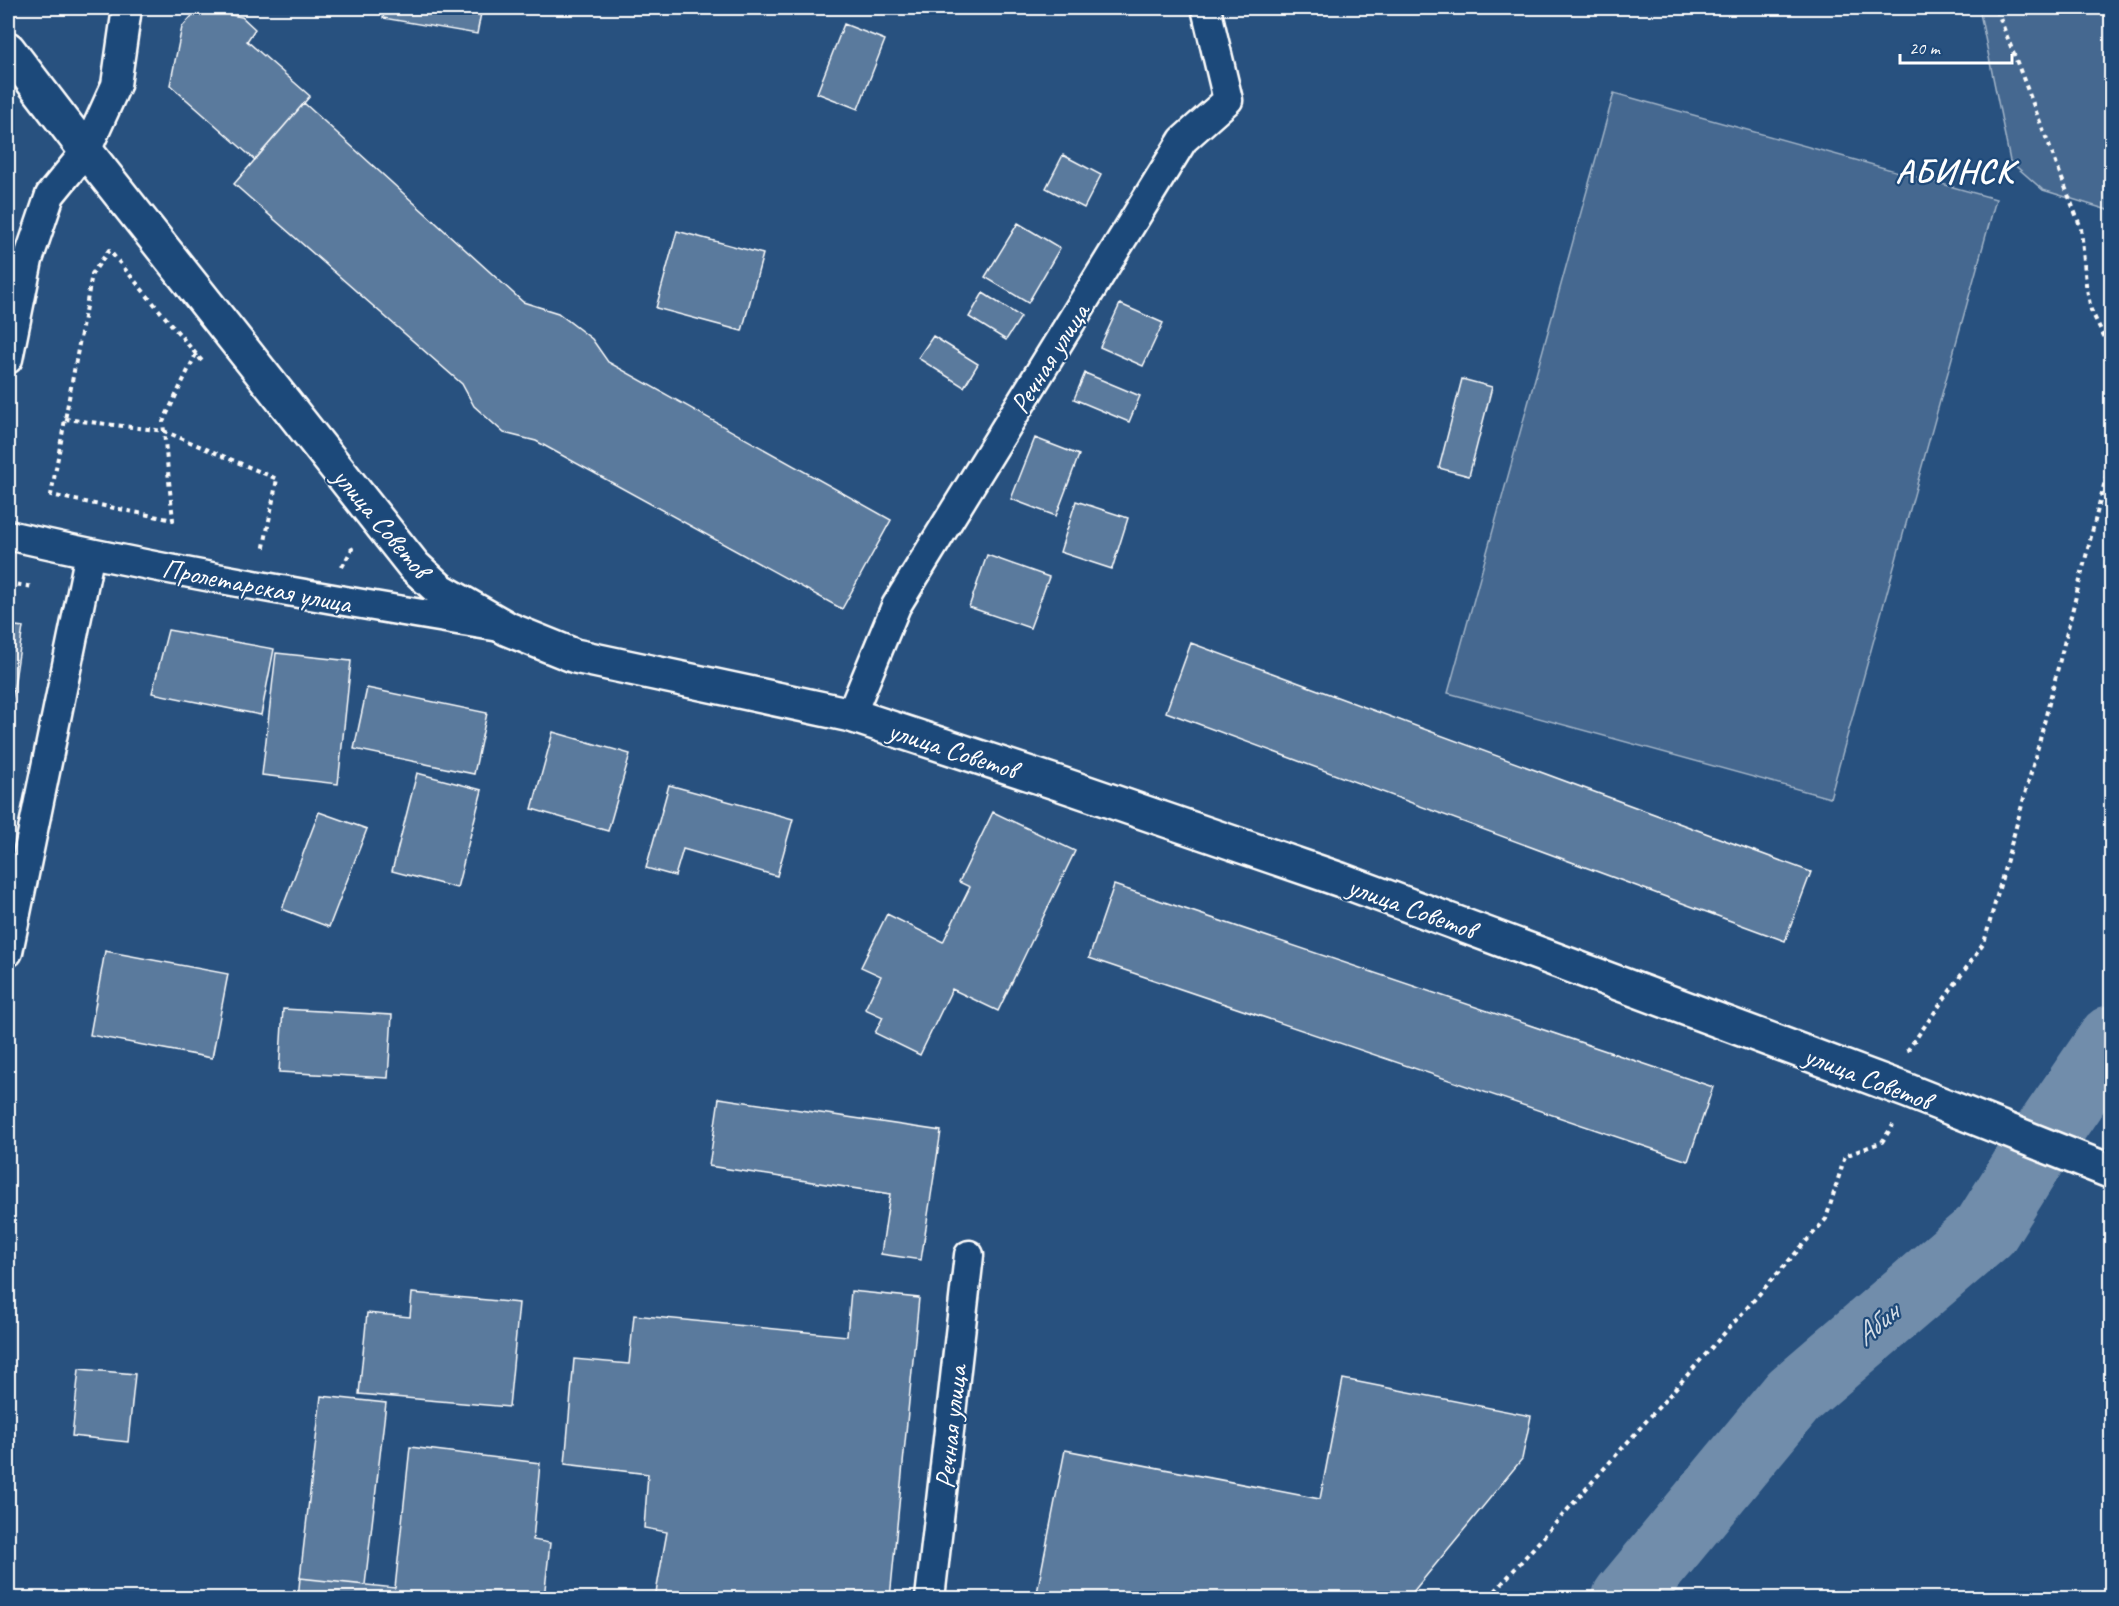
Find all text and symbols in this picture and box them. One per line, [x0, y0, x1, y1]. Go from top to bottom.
scale bar [1900, 27, 2012, 65]
text: 20 m [1909, 37, 1942, 59]
district label: АБИНСК [1896, 149, 2020, 192]
street label: Речная улица [1002, 295, 1098, 420]
street label: улица Советов [324, 459, 441, 588]
street label: Пролетарская улица [160, 550, 356, 621]
street label: улица Советов [882, 712, 1026, 788]
street label: улица Советов [1341, 868, 1485, 948]
street label: улица Советов [1797, 1037, 1941, 1119]
water label: Абин [1846, 1291, 1910, 1354]
street label: Речная улица [927, 1361, 975, 1490]

